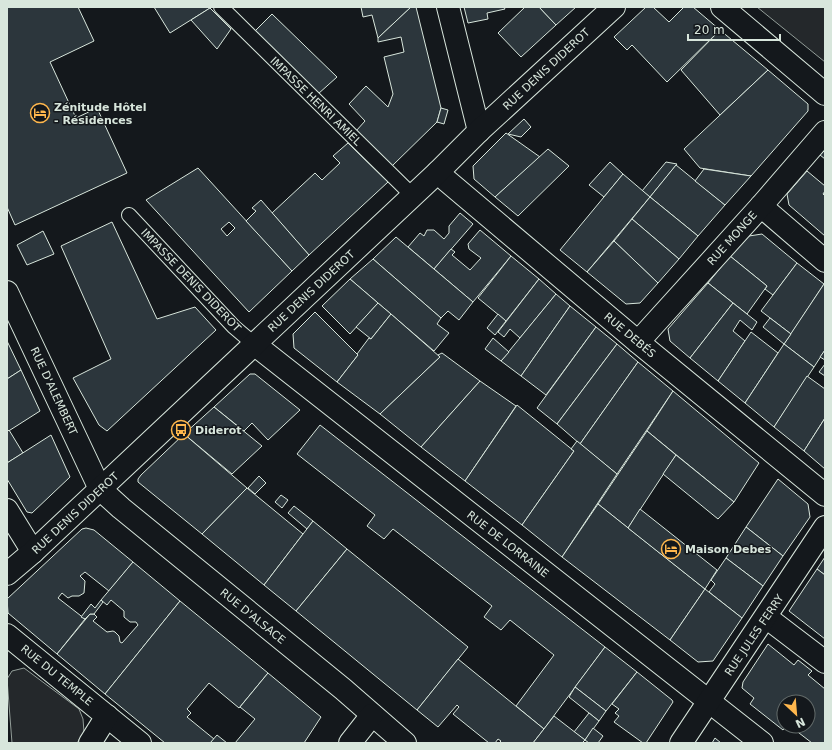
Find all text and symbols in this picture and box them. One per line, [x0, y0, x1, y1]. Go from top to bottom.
scale bar [688, 16, 780, 42]
text: 20 m [694, 23, 725, 37]
street label: RUE DENIS DIDEROT [500, 26, 593, 113]
street label: IMPASSE HENRI AMIEL [267, 54, 365, 149]
place label: Zénitude Hôtel - Résidences [54, 101, 147, 127]
hotel icon: Zénitude Hôtel - Résidences [29, 102, 51, 124]
street label: RUE MONGE [705, 209, 760, 268]
street label: IMPASSE DENIS DIDEROT [138, 226, 243, 335]
street label: RUE DENIS DIDEROT [265, 248, 358, 335]
street label: RUE DEBÉS [601, 310, 658, 361]
street label: RUE D'ALEMBERT [27, 345, 80, 438]
bus stop icon: Diderot [170, 419, 192, 441]
place label: Diderot [195, 424, 241, 437]
street label: RUE DENIS DIDEROT [29, 470, 122, 557]
street label: RUE DE LORRAINE [464, 508, 551, 580]
hotel icon: Maison Debes [660, 538, 682, 560]
place label: Maison Debes [685, 543, 772, 556]
street label: RUE D'ALSACE [217, 586, 288, 647]
street label: RUE JULES FERRY [722, 592, 787, 679]
street label: RUE DU TEMPLE [18, 642, 95, 708]
north arrow [776, 694, 816, 734]
text: N [793, 715, 807, 730]

